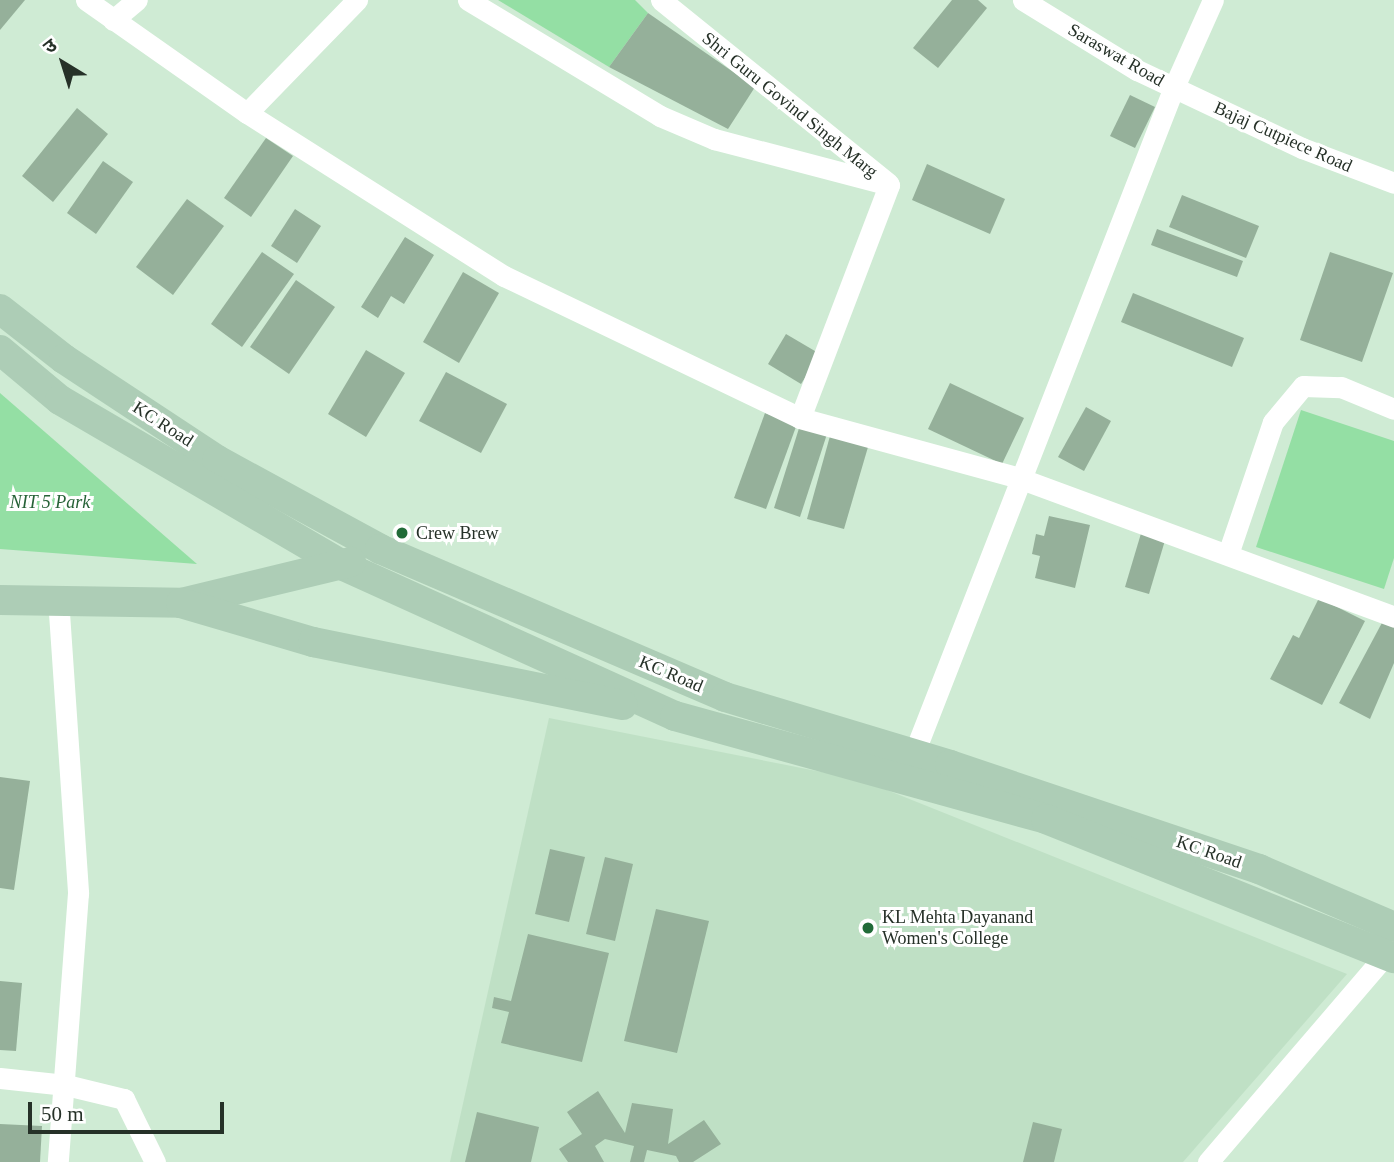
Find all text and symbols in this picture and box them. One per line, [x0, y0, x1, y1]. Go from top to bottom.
street label: Saraswat Road [1064, 19, 1168, 91]
street label: Shri Guru Govind Singh Marg [698, 27, 882, 183]
north arrow [28, 28, 98, 98]
text: उ [39, 34, 61, 58]
street label: Bajaj Cutpiece Road [1211, 97, 1355, 177]
street label: KC Road [129, 397, 197, 451]
park label: NIT 5 Park [9, 491, 91, 513]
place label: Crew Brew [416, 522, 498, 544]
marker: Crew Brew [394, 525, 410, 541]
street label: KC Road [636, 651, 706, 697]
street label: KC Road [1174, 831, 1244, 873]
place label: KL Mehta Dayanand Women's College [882, 907, 1034, 950]
marker: KL Mehta Dayanand Women's College [860, 920, 876, 936]
scale bar [32, 1088, 228, 1132]
text: 50 m [41, 1102, 84, 1126]

